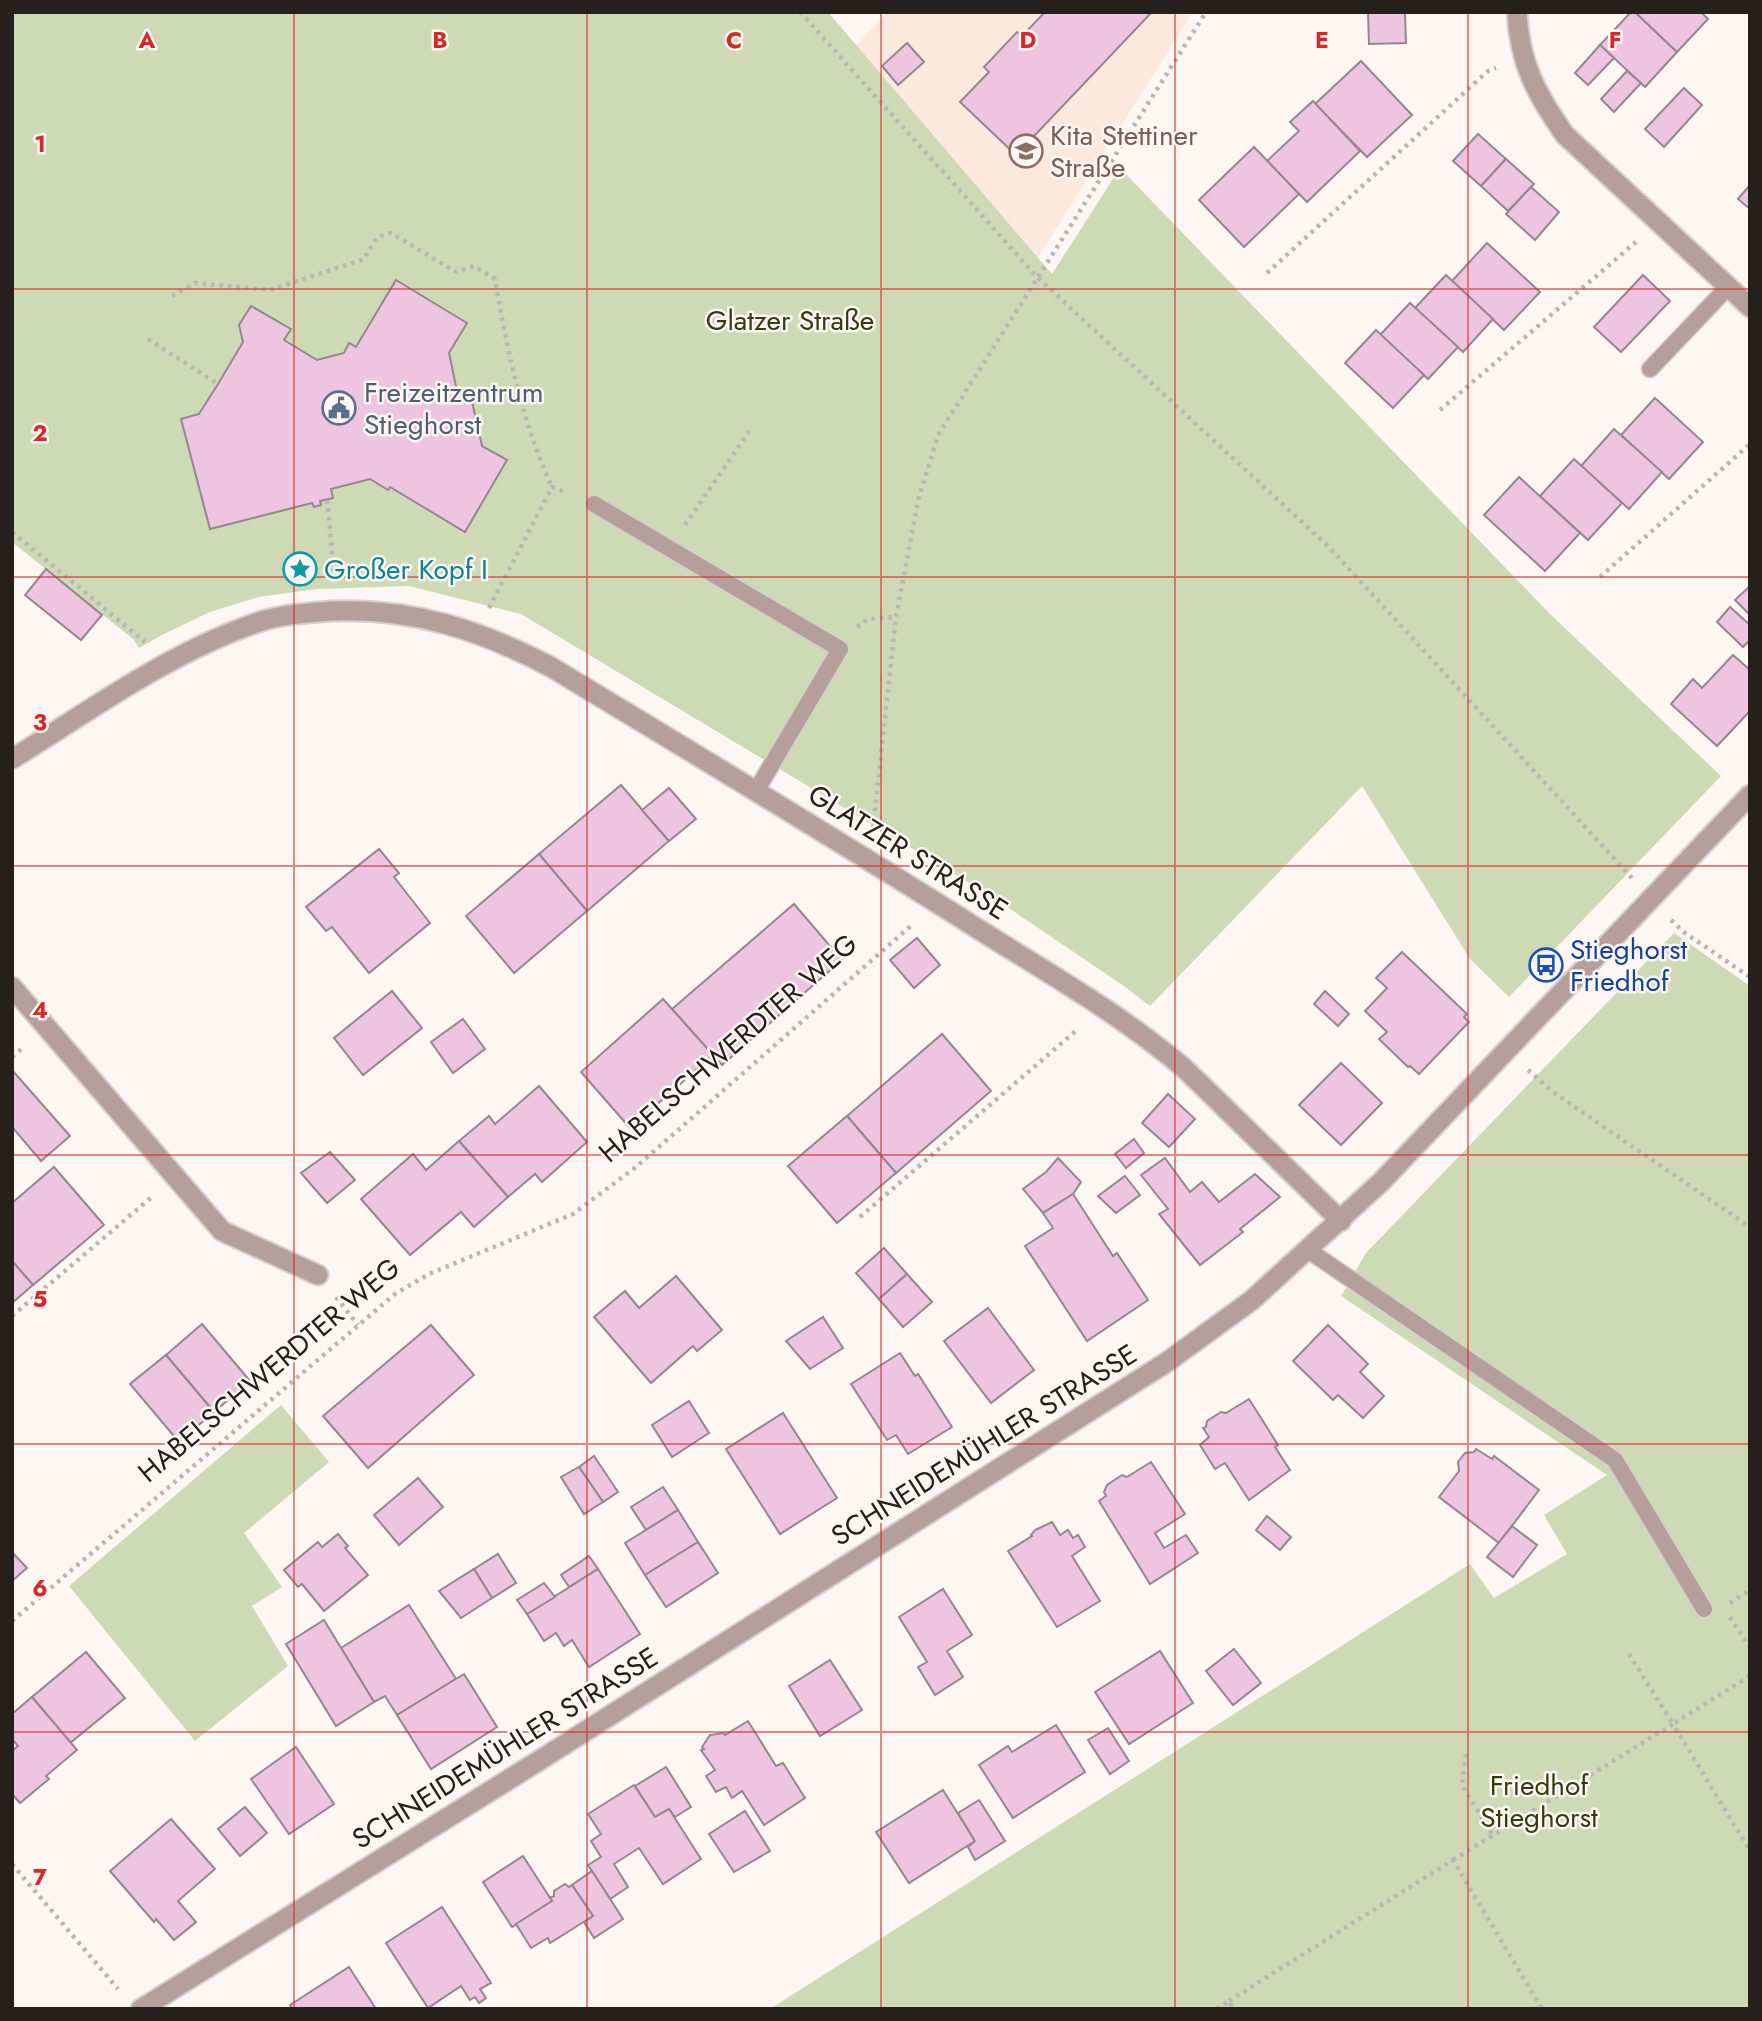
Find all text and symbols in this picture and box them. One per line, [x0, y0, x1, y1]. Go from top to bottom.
text: A [138, 23, 156, 57]
text: B [432, 23, 448, 57]
text: C [726, 23, 742, 57]
text: D [1020, 23, 1037, 57]
text: E [1315, 23, 1329, 57]
text: F [1609, 23, 1621, 57]
place label: Kita Stettiner Straße [1050, 115, 1198, 188]
text: 1 [34, 127, 46, 161]
school or university icon: Kita Stettiner Straße [1007, 132, 1045, 170]
park label: Glatzer Straße [706, 300, 874, 341]
place label: Freizeitzentrum Stieghorst [364, 372, 544, 445]
public building icon: Freizeitzentrum Stieghorst [320, 389, 358, 427]
text: 2 [32, 416, 48, 450]
place label: Großer Kopf I [324, 549, 488, 590]
place icon: Großer Kopf I [281, 550, 319, 588]
text: 3 [33, 705, 47, 739]
street label: GLATZER STRASSE [800, 774, 1016, 930]
street label: HABELSCHWERDTER WEG [590, 924, 866, 1172]
place label: Stieghorst Friedhof [1570, 929, 1688, 1002]
bus stop icon: Stieghorst Friedhof [1527, 946, 1565, 984]
text: 4 [32, 993, 48, 1027]
street label: HABELSCHWERDTER WEG [129, 1248, 409, 1492]
text: 5 [33, 1282, 47, 1316]
street label: SCHNEIDEMÜHLER STRASSE [823, 1334, 1145, 1556]
text: 6 [32, 1571, 48, 1605]
street label: SCHNEIDEMÜHLER STRASSE [344, 1637, 666, 1859]
park label: Friedhof Stieghorst [1480, 1765, 1598, 1838]
text: 7 [33, 1860, 47, 1894]

